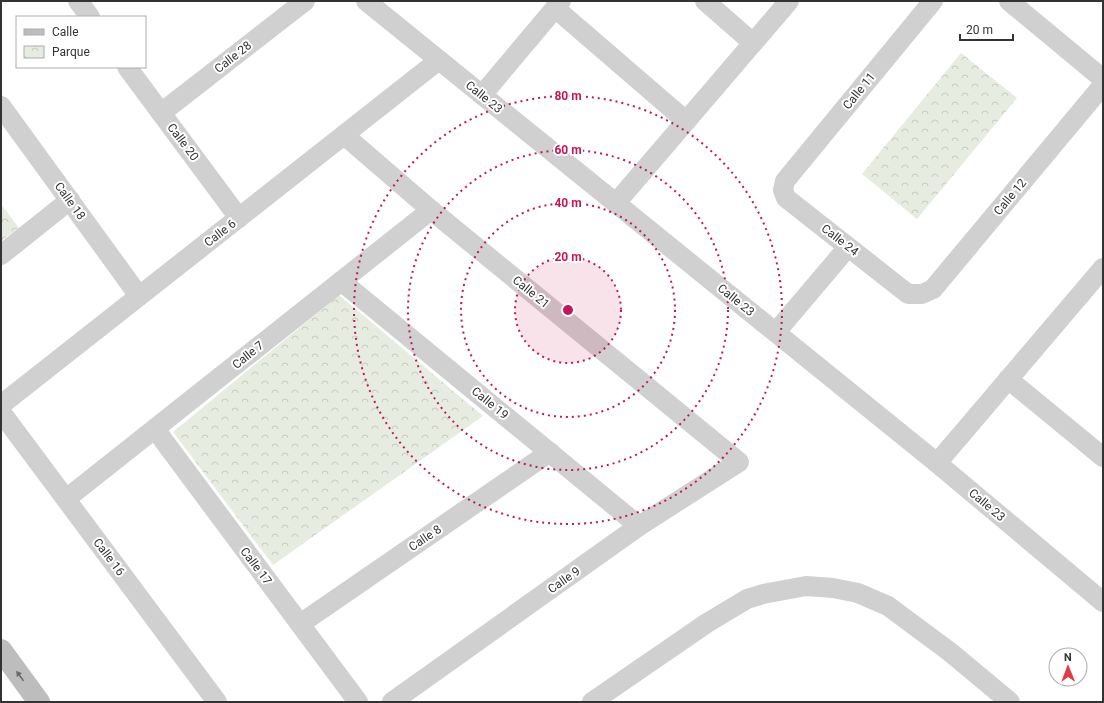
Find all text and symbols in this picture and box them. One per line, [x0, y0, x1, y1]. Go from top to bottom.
legend [16, 16, 146, 68]
scale bar [960, 16, 1013, 42]
text: 20 m [966, 23, 993, 37]
text: Calle [52, 25, 79, 39]
street label: Calle 28 [212, 38, 254, 76]
text: Parque [52, 45, 90, 59]
street label: Calle 11 [840, 70, 878, 112]
street label: Calle 23 [463, 78, 505, 116]
text: 80 m [554, 89, 582, 103]
street label: Calle 20 [164, 121, 202, 164]
text: 60 m [554, 143, 582, 157]
street label: Calle 12 [991, 176, 1029, 218]
street label: Calle 18 [52, 179, 88, 223]
text: 40 m [554, 196, 582, 210]
street label: Calle 6 [201, 216, 239, 250]
street label: Calle 24 [819, 221, 861, 259]
text: 20 m [554, 250, 582, 264]
street label: Calle 21 [510, 273, 552, 311]
street label: Calle 23 [715, 281, 757, 319]
centre of rings [561, 303, 575, 317]
street label: Calle 7 [230, 338, 267, 372]
street label: Calle 19 [469, 384, 511, 422]
street label: Calle 23 [966, 486, 1008, 524]
street label: Calle 8 [406, 522, 444, 554]
street label: Calle 16 [90, 536, 128, 579]
street label: Calle 17 [237, 545, 275, 588]
street label: Calle 9 [545, 564, 583, 596]
north arrow [1048, 647, 1088, 687]
text: N [1064, 651, 1072, 664]
one-way arrow [16, 671, 24, 681]

